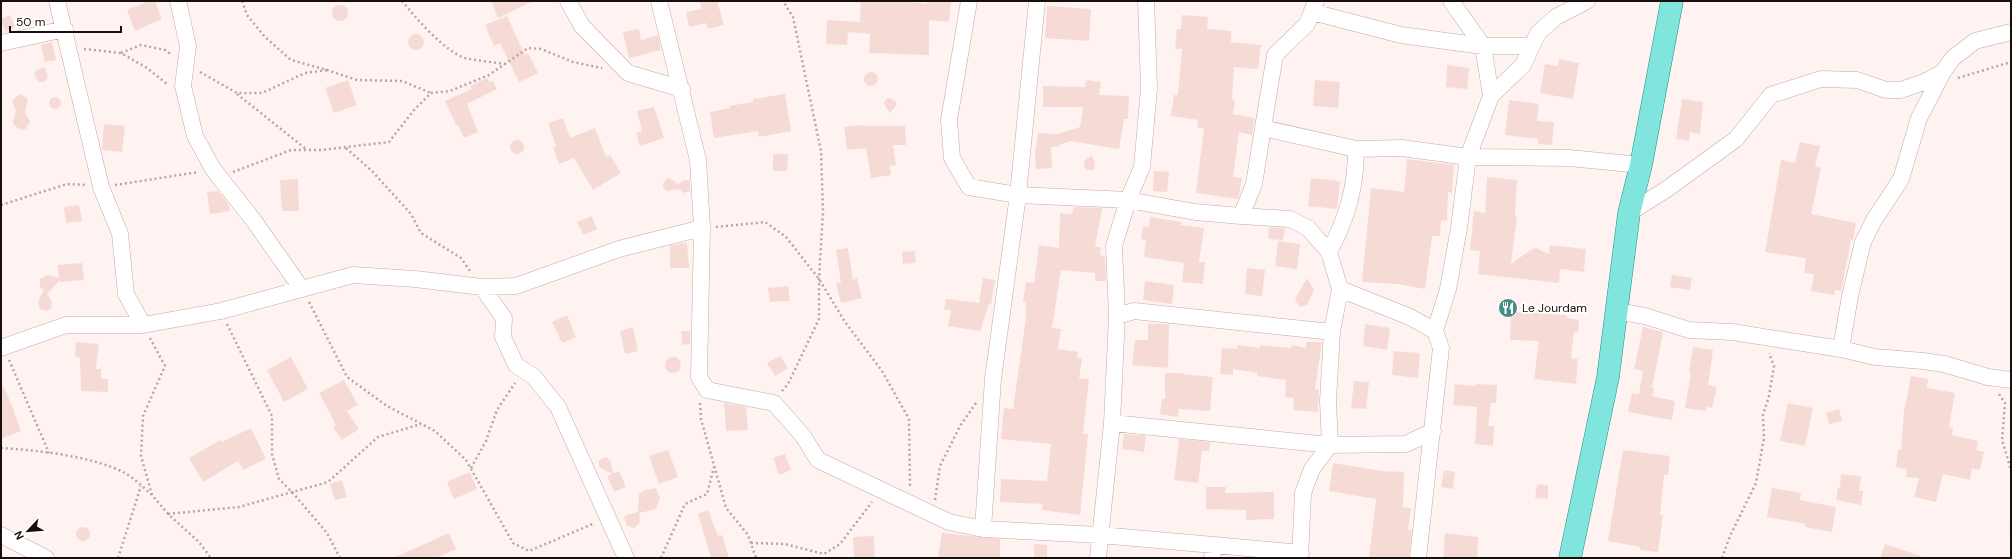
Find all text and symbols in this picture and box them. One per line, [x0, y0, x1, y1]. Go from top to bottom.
scale bar [10, 8, 121, 34]
text: 50 m [16, 14, 45, 30]
restaurant icon: Le Jourdam [1497, 297, 1519, 319]
place label: Le Jourdam [1522, 300, 1587, 316]
north arrow [8, 511, 48, 551]
text: N [11, 529, 27, 542]

